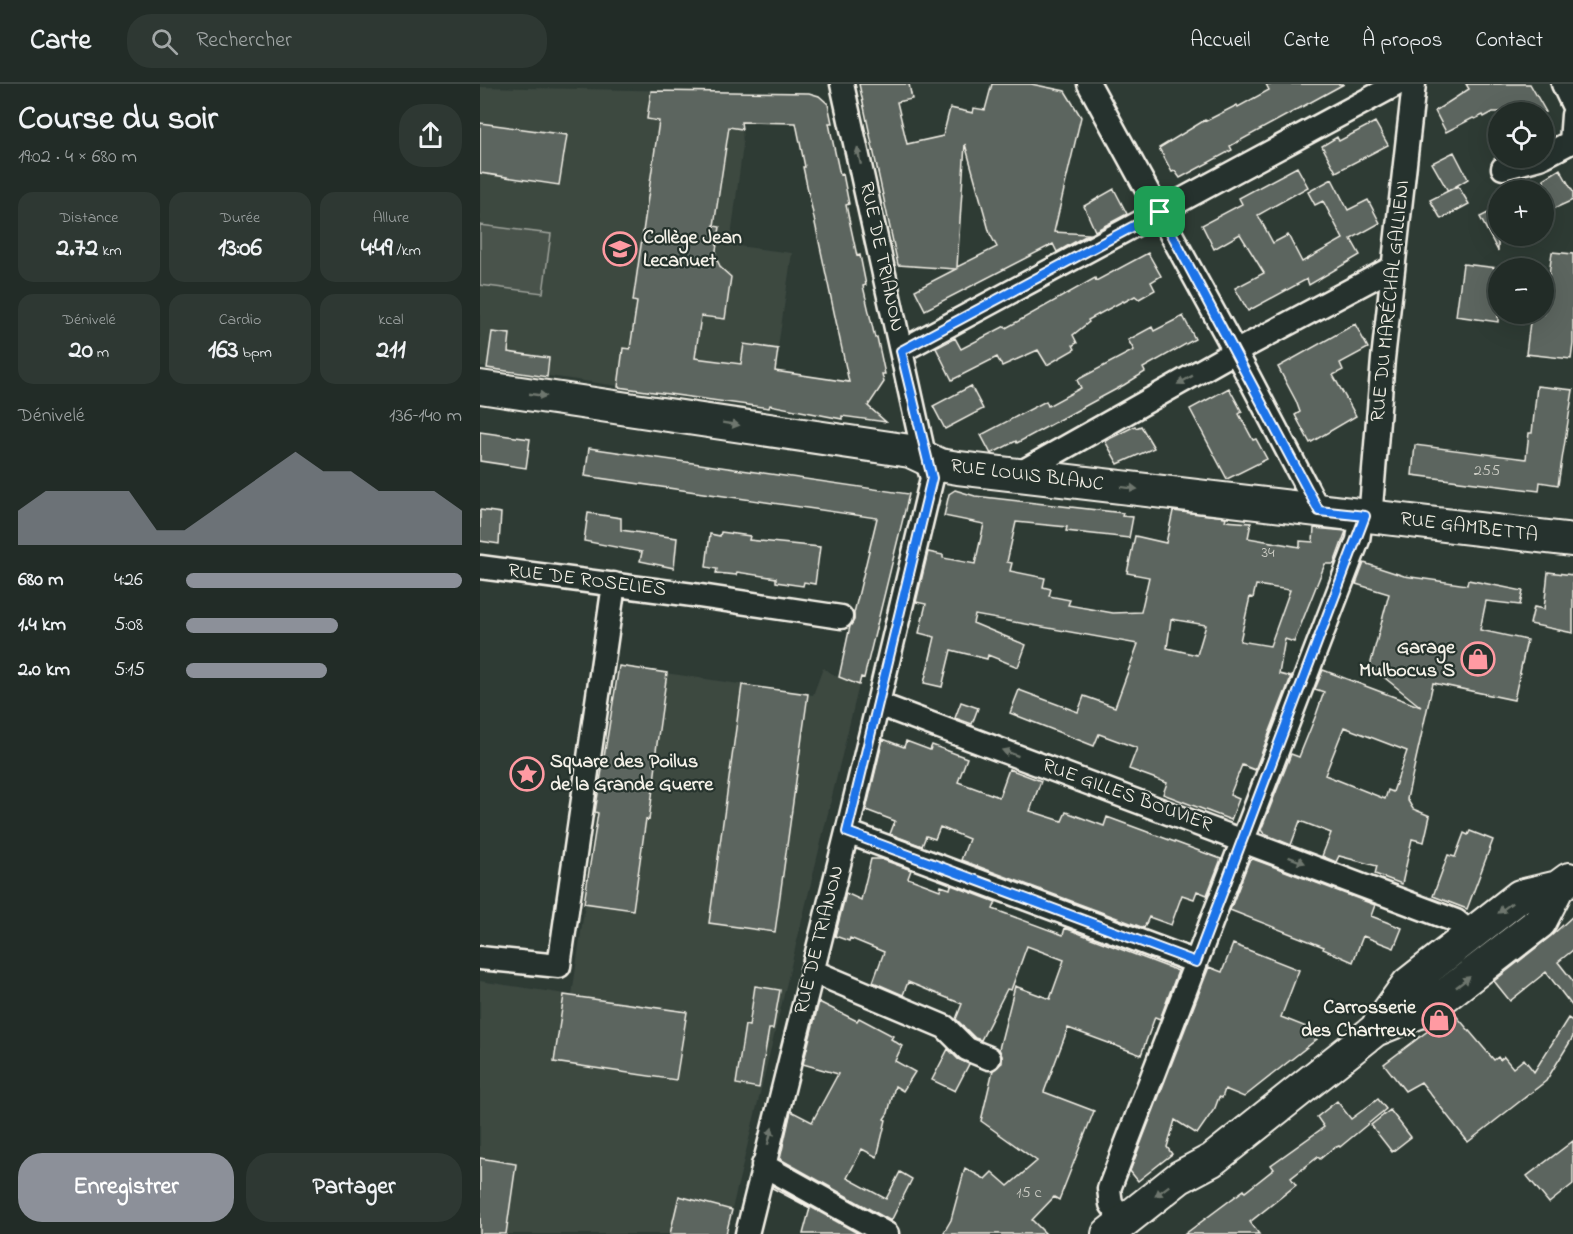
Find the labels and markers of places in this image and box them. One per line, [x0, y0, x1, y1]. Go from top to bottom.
pin [1134, 186, 1185, 237]
place label: Collège Jean Lecanuet [643, 224, 742, 276]
school or university icon: Collège Jean Lecanuet [602, 231, 638, 267]
place label: Garage Mulbocus S [1359, 634, 1456, 686]
shop icon: Garage Mulbocus S [1460, 641, 1496, 677]
place label: Square des Poilus de la Grande Guerre [550, 748, 714, 800]
place icon: Square des Poilus de la Grande Guerre [509, 756, 545, 792]
place label: Carrosserie des Chartreux [1301, 994, 1417, 1046]
shop icon: Carrosserie des Chartreux [1421, 1002, 1457, 1038]

